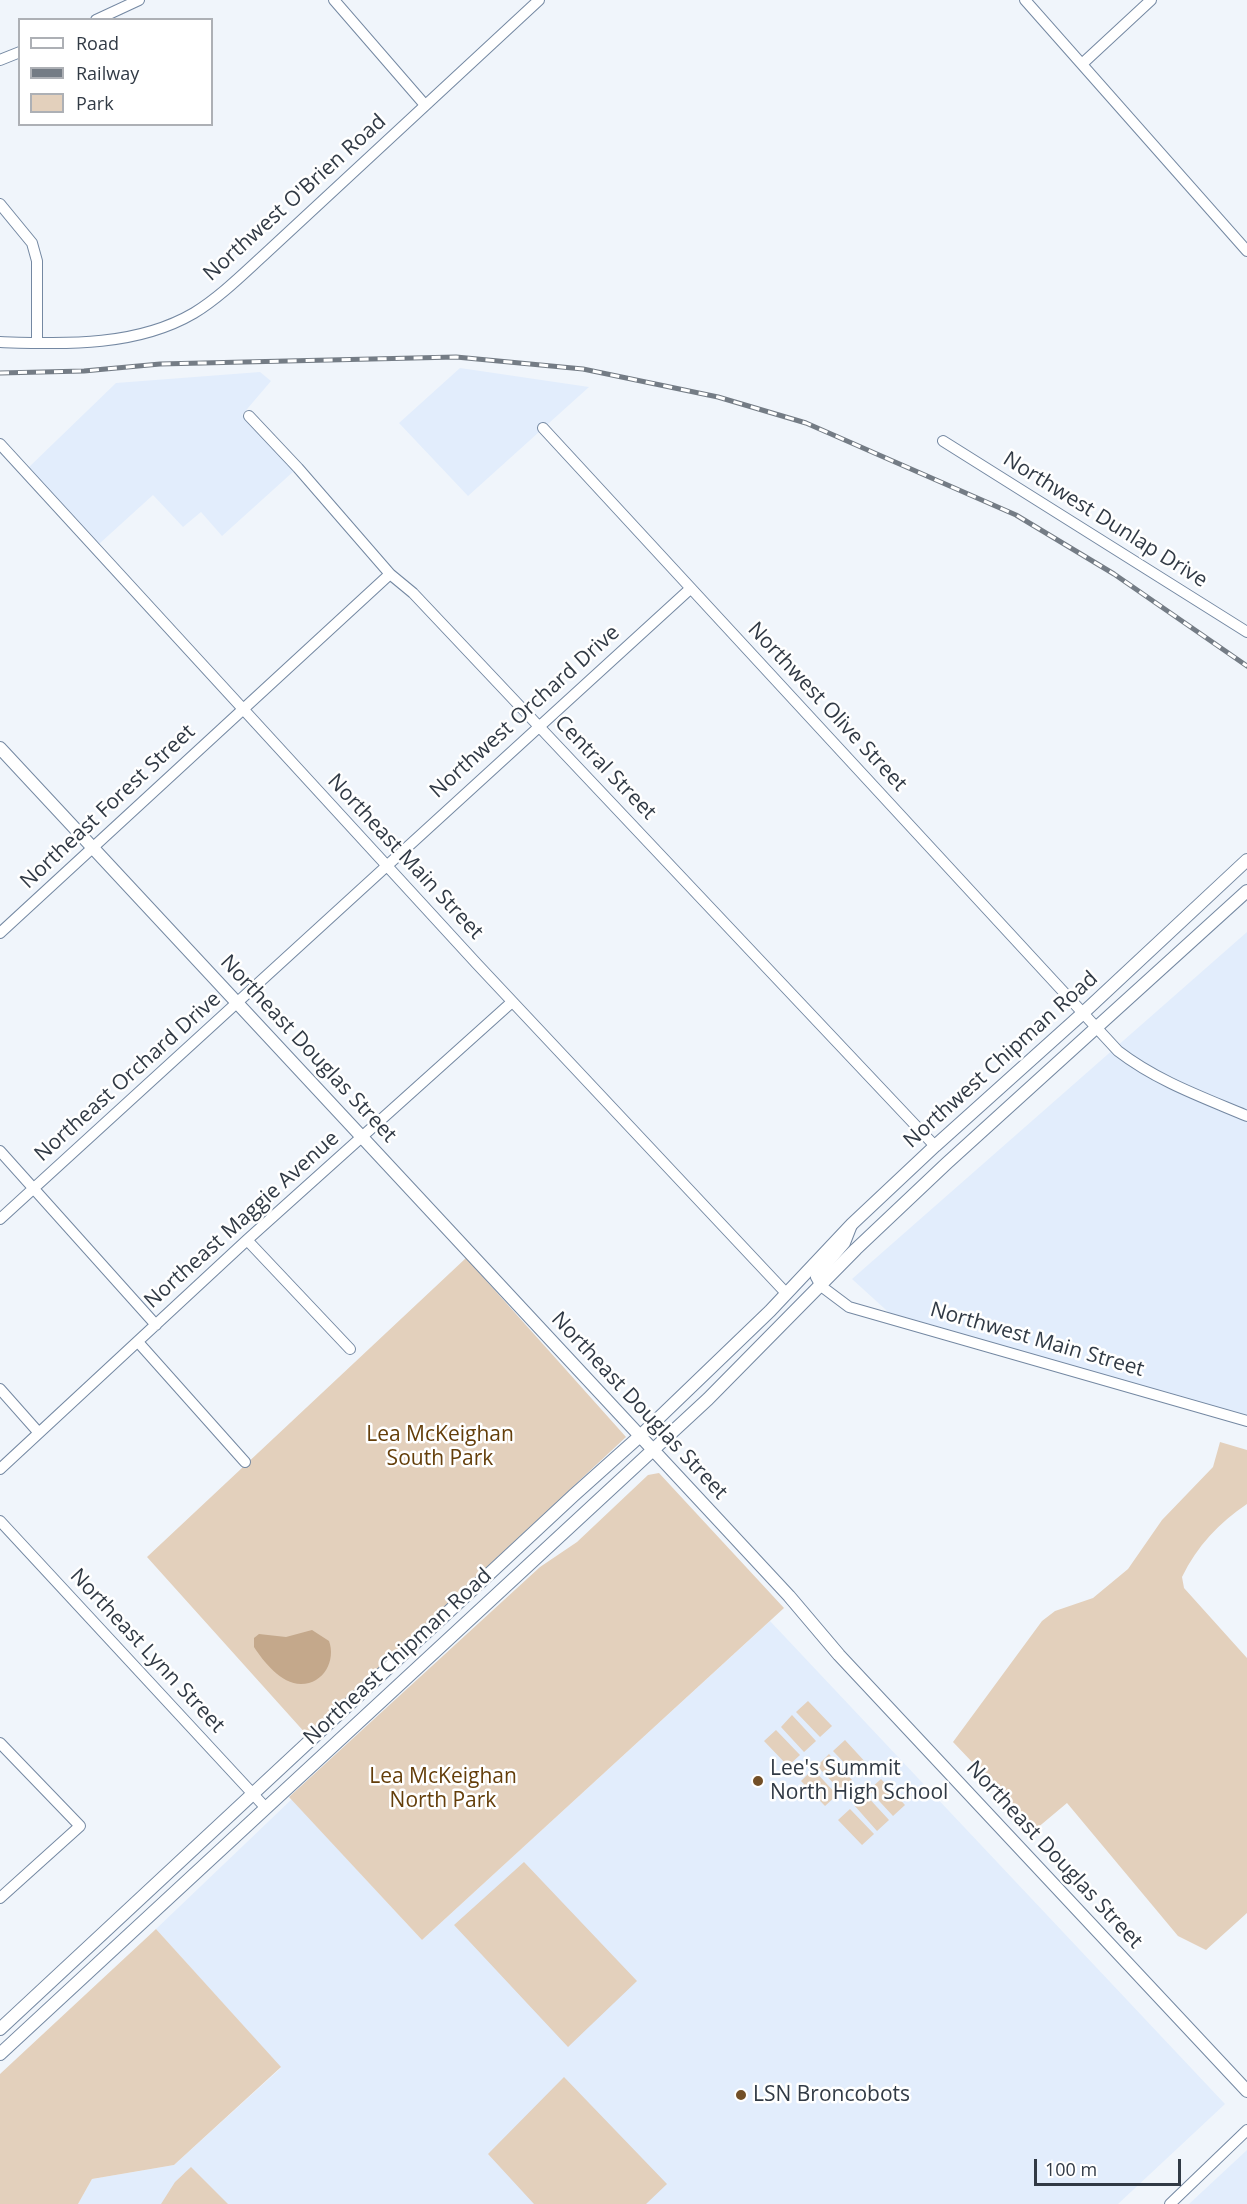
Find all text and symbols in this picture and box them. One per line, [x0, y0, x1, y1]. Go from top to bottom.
legend [18, 18, 213, 126]
text: Road [76, 31, 119, 55]
text: Railway [76, 61, 139, 85]
text: Park [76, 91, 114, 115]
street label: Northwest O'Brien Road [198, 109, 392, 287]
street label: Northwest Dunlap Drive [998, 447, 1212, 593]
street label: Northwest Olive Street [742, 617, 912, 797]
street label: Northwest Orchard Drive [425, 620, 625, 804]
street label: Central Street [549, 711, 661, 825]
street label: Northeast Forest Street [16, 720, 200, 894]
street label: Northeast Main Street [322, 769, 488, 945]
street label: Northeast Douglas Street [215, 950, 401, 1148]
street label: Northwest Chipman Road [899, 966, 1103, 1154]
street label: Northeast Orchard Drive [30, 987, 226, 1167]
street label: Northeast Maggie Avenue [140, 1126, 344, 1314]
street label: Northwest Main Street [927, 1297, 1147, 1383]
street label: Northeast Douglas Street [546, 1307, 732, 1505]
park label: Lea McKeighan South Park [366, 1422, 514, 1472]
street label: Northeast Chipman Road [299, 1563, 497, 1751]
street label: Northeast Lynn Street [64, 1564, 230, 1738]
place label: Lee's Summit North High School [770, 1756, 948, 1806]
street label: Northeast Douglas Street [961, 1756, 1147, 1954]
park label: Lea McKeighan North Park [369, 1764, 517, 1814]
marker: Lee's Summit North High School [751, 1774, 765, 1788]
place label: LSN Broncobots [753, 2082, 910, 2108]
marker: LSN Broncobots [734, 2088, 748, 2102]
scale bar [1037, 2147, 1184, 2185]
text: 100 m [1045, 2157, 1097, 2181]

